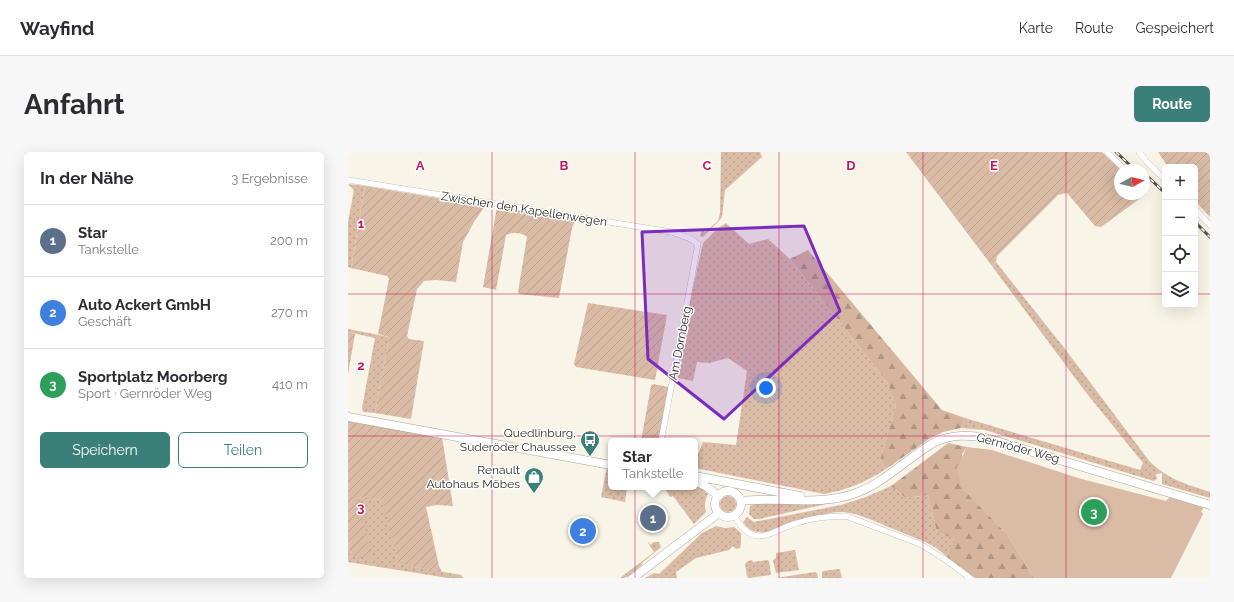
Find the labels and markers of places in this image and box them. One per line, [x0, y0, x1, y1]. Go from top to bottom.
place label: Quedlinburg, Suderöder Chaussee [460, 426, 576, 454]
bus stop icon: Quedlinburg, Suderöder Chaussee [579, 429, 601, 457]
place label: Renault Autohaus Möbes [427, 463, 520, 491]
shop icon: Renault Autohaus Möbes [523, 466, 545, 494]
pin: 3 [1081, 497, 1107, 527]
pin: 1 [640, 503, 666, 533]
pin: 2 [570, 516, 596, 546]

